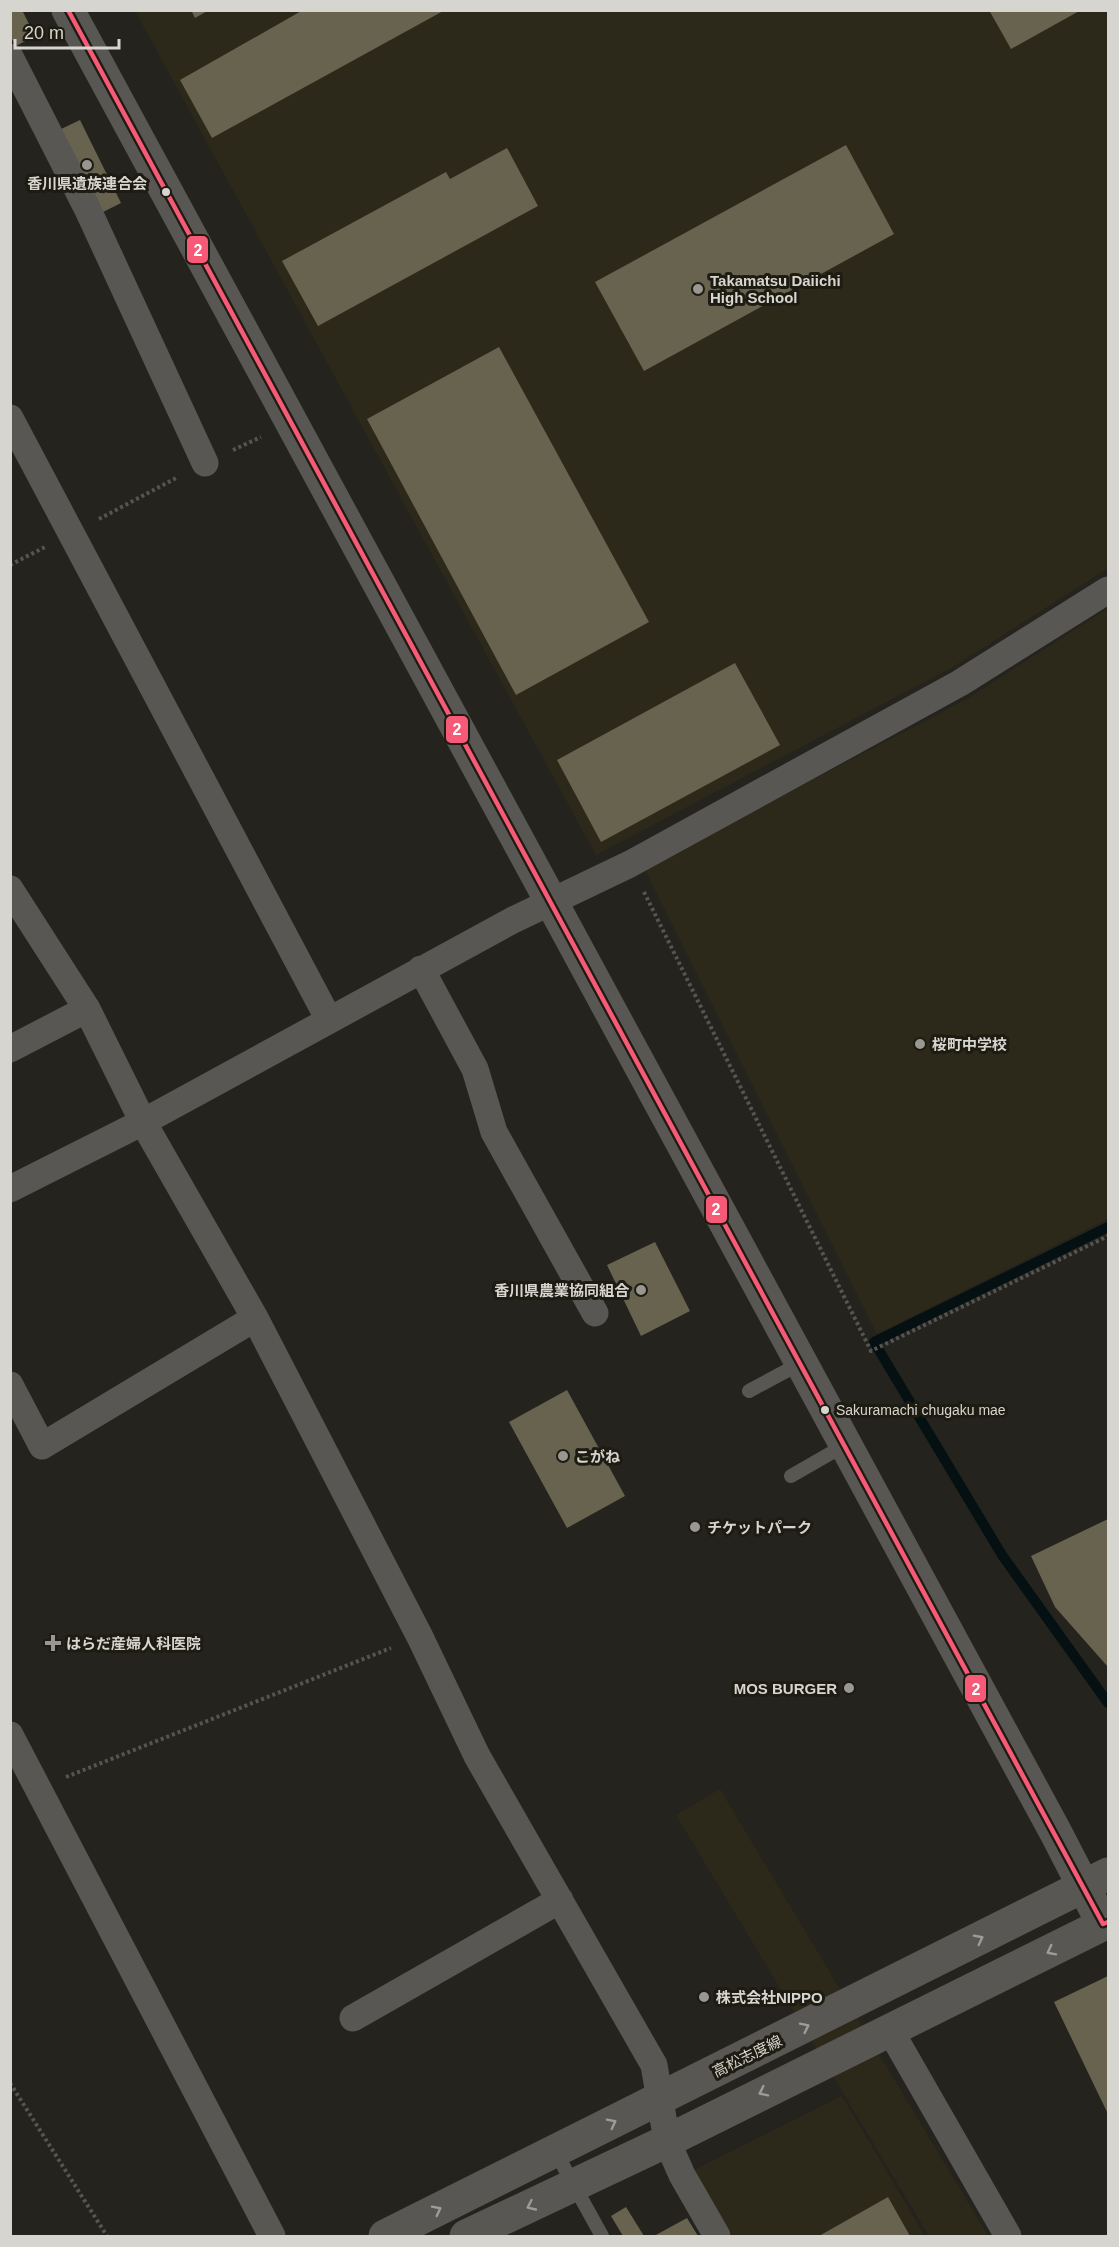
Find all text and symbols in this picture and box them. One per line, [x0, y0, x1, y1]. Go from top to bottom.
scale bar [15, 12, 118, 50]
text: 20 m [24, 23, 64, 43]
marker: 香川県遺族連合会 [80, 158, 94, 172]
place label: 香川県遺族連合会 [27, 175, 147, 192]
unlabelled marker [160, 186, 172, 198]
line badge: 2 [186, 235, 209, 264]
text: 2 [194, 242, 203, 259]
place label: Takamatsu Daiichi High School [710, 272, 841, 306]
marker: Takamatsu Daiichi High School [691, 282, 705, 296]
line badge: 2 [445, 715, 469, 744]
text: 2 [453, 721, 462, 738]
place label: 桜町中学校 [932, 1036, 1007, 1053]
marker: 桜町中学校 [913, 1037, 927, 1051]
line badge: 2 [705, 1195, 728, 1224]
text: 2 [712, 1201, 721, 1218]
place label: 香川県農業協同組合 [494, 1282, 630, 1299]
marker: 香川県農業協同組合 [634, 1283, 648, 1297]
place label: Sakuramachi chugaku mae [836, 1402, 1006, 1418]
marker: Sakuramachi chugaku mae [819, 1404, 831, 1416]
place label: こがね [575, 1448, 620, 1465]
marker: こがね [556, 1449, 570, 1463]
place label: チケットパーク [707, 1519, 812, 1536]
marker: チケットパーク [688, 1520, 702, 1534]
marker: はらだ産婦人科医院 [44, 1634, 62, 1652]
place label: はらだ産婦人科医院 [66, 1635, 201, 1652]
line badge: 2 [964, 1674, 987, 1703]
place label: MOS BURGER [734, 1680, 837, 1697]
marker: MOS BURGER [842, 1681, 856, 1695]
text: 2 [972, 1681, 981, 1698]
one-way arrow [973, 1934, 984, 1946]
one-way arrow [1047, 1944, 1057, 1955]
place label: 株式会社NIPPO [716, 1989, 823, 2006]
marker: 株式会社NIPPO [697, 1990, 711, 2004]
one-way arrow [799, 2023, 810, 2034]
street label: 高松志度線 [710, 2032, 784, 2080]
one-way arrow [758, 2084, 769, 2096]
one-way arrow [605, 2119, 616, 2130]
one-way arrow [527, 2198, 538, 2210]
one-way arrow [431, 2206, 442, 2218]

